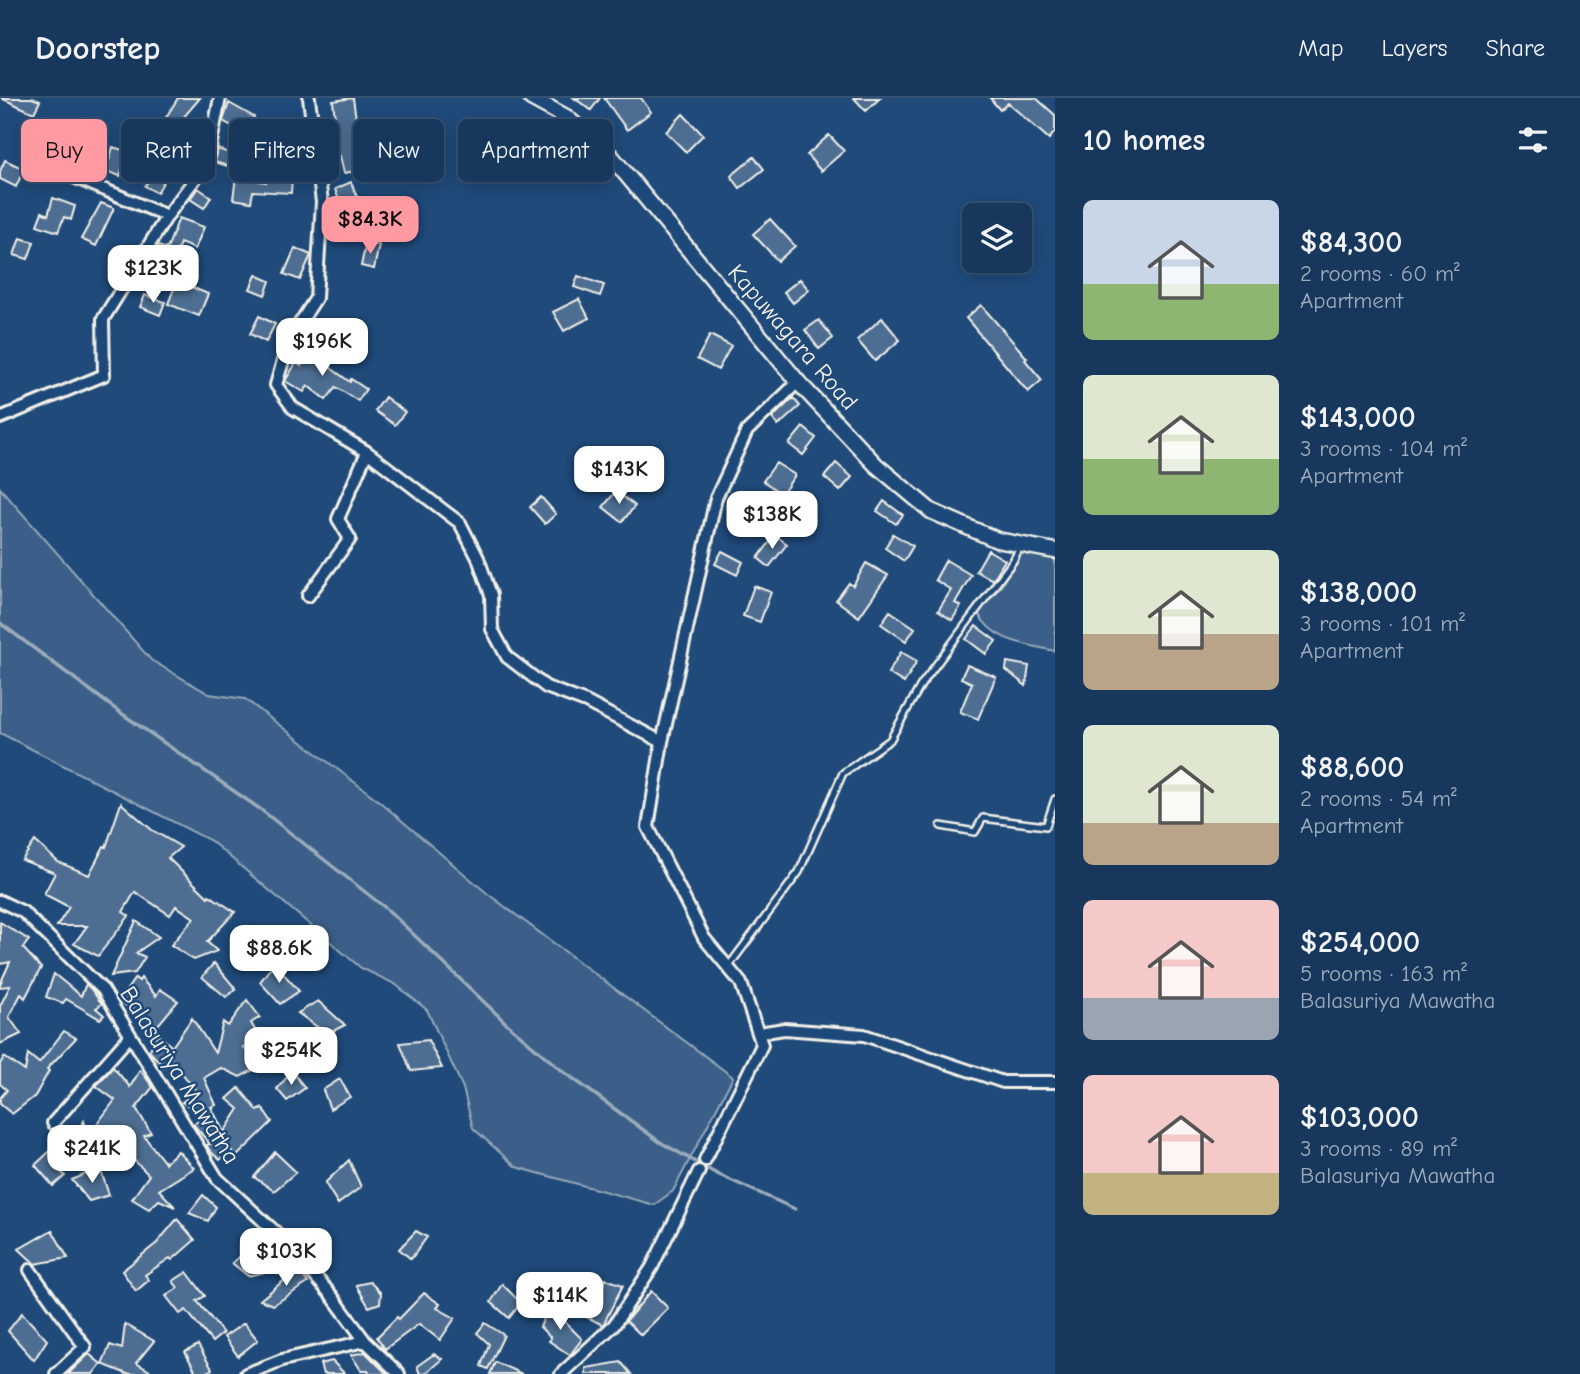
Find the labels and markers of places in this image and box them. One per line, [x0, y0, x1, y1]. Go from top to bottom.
pin: $84.3K [313, 197, 427, 256]
pin: $123K [104, 246, 202, 305]
pin: $196K [273, 318, 371, 378]
pin: $143K [570, 446, 668, 506]
pin: $138K [723, 491, 821, 551]
pin: $88.6K [222, 926, 336, 985]
pin: $254K [242, 1028, 340, 1087]
pin: $241K [43, 1126, 141, 1185]
pin: $103K [237, 1228, 335, 1288]
pin: $114K [511, 1272, 609, 1332]

